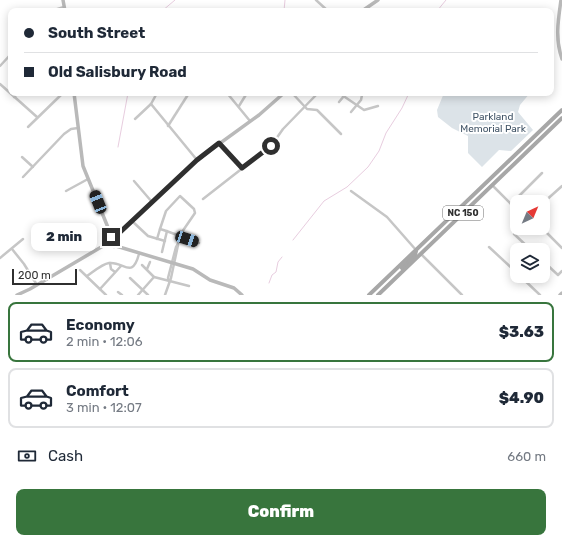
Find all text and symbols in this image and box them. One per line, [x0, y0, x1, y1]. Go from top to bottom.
text: South Street [48, 24, 145, 42]
text: Old Salisbury Road [48, 63, 187, 81]
park label: Parkland Memorial Park [460, 111, 527, 135]
route start [262, 137, 280, 155]
car [88, 189, 108, 215]
north arrow [510, 195, 550, 235]
map controls [510, 195, 550, 283]
road number: NC 150 [443, 206, 483, 220]
callout: 2 min [31, 223, 97, 251]
route end [102, 228, 120, 246]
text: 2 min [46, 229, 82, 244]
car [174, 230, 200, 248]
button: layers [510, 243, 550, 283]
scale bar [12, 267, 77, 286]
text: 200 m [18, 269, 51, 282]
icon: car [18, 314, 54, 350]
text: Economy [66, 316, 135, 334]
text: $3.63 [499, 323, 544, 341]
text: 2 min · 12:06 [66, 334, 143, 349]
icon: car [18, 380, 54, 416]
text: Comfort [66, 382, 129, 400]
text: $4.90 [499, 389, 544, 407]
text: 3 min · 12:07 [66, 400, 142, 415]
icon: cash [16, 445, 38, 467]
text: Cash [48, 447, 83, 465]
text: 660 m [507, 449, 546, 464]
button: Confirm [16, 489, 546, 535]

